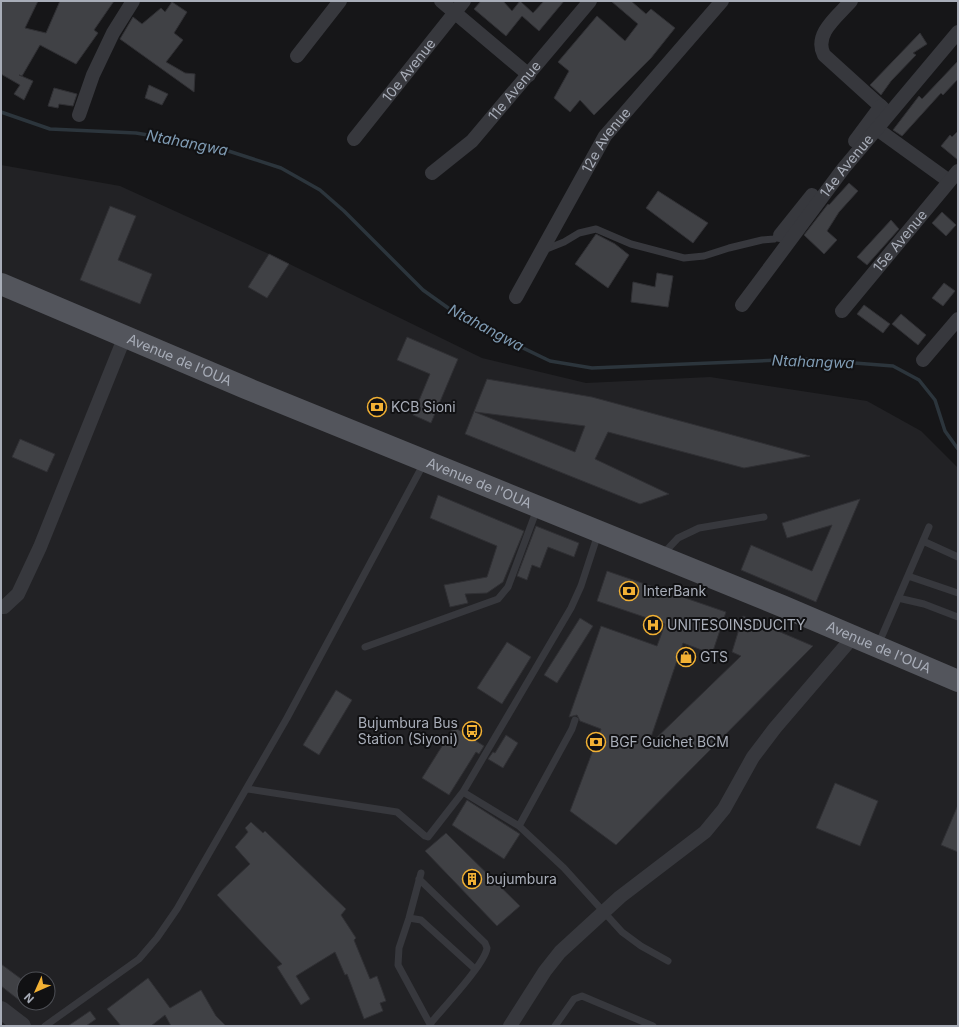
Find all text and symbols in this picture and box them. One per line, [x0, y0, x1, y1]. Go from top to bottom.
street label: 10e Avenue [378, 35, 439, 105]
street label: 11e Avenue [484, 57, 544, 124]
street label: 12e Avenue [577, 104, 634, 176]
water label: Ntahangwa [145, 125, 230, 160]
street label: 14e Avenue [816, 131, 877, 201]
street label: 15e Avenue [869, 206, 930, 275]
water label: Ntahangwa [445, 300, 527, 355]
street label: Avenue de l'OUA [125, 330, 235, 389]
water label: Ntahangwa [771, 351, 855, 372]
bank icon: KCB Sioni [366, 396, 388, 418]
place label: KCB Sioni [391, 398, 456, 415]
street label: Avenue de l'OUA [424, 453, 535, 512]
bank icon: InterBank [618, 580, 640, 602]
place label: InterBank [643, 582, 706, 599]
hospital icon: UNITESOINSDUCITY [642, 614, 664, 636]
place label: UNITESOINSDUCITY [667, 616, 806, 633]
street label: Avenue de l'OUA [824, 617, 934, 677]
shop icon: GTS [675, 646, 697, 668]
place label: GTS [700, 648, 728, 665]
place label: Bujumbura Bus Station (Siyoni) [358, 714, 458, 747]
bus stop icon: Bujumbura Bus Station (Siyoni) [461, 720, 483, 742]
bank icon: BGF Guichet BCM [585, 731, 607, 753]
place label: BGF Guichet BCM [610, 733, 729, 750]
building icon: bujumbura [461, 868, 483, 890]
place label: bujumbura [486, 870, 557, 887]
north arrow [16, 971, 56, 1011]
text: N [21, 990, 37, 1006]

